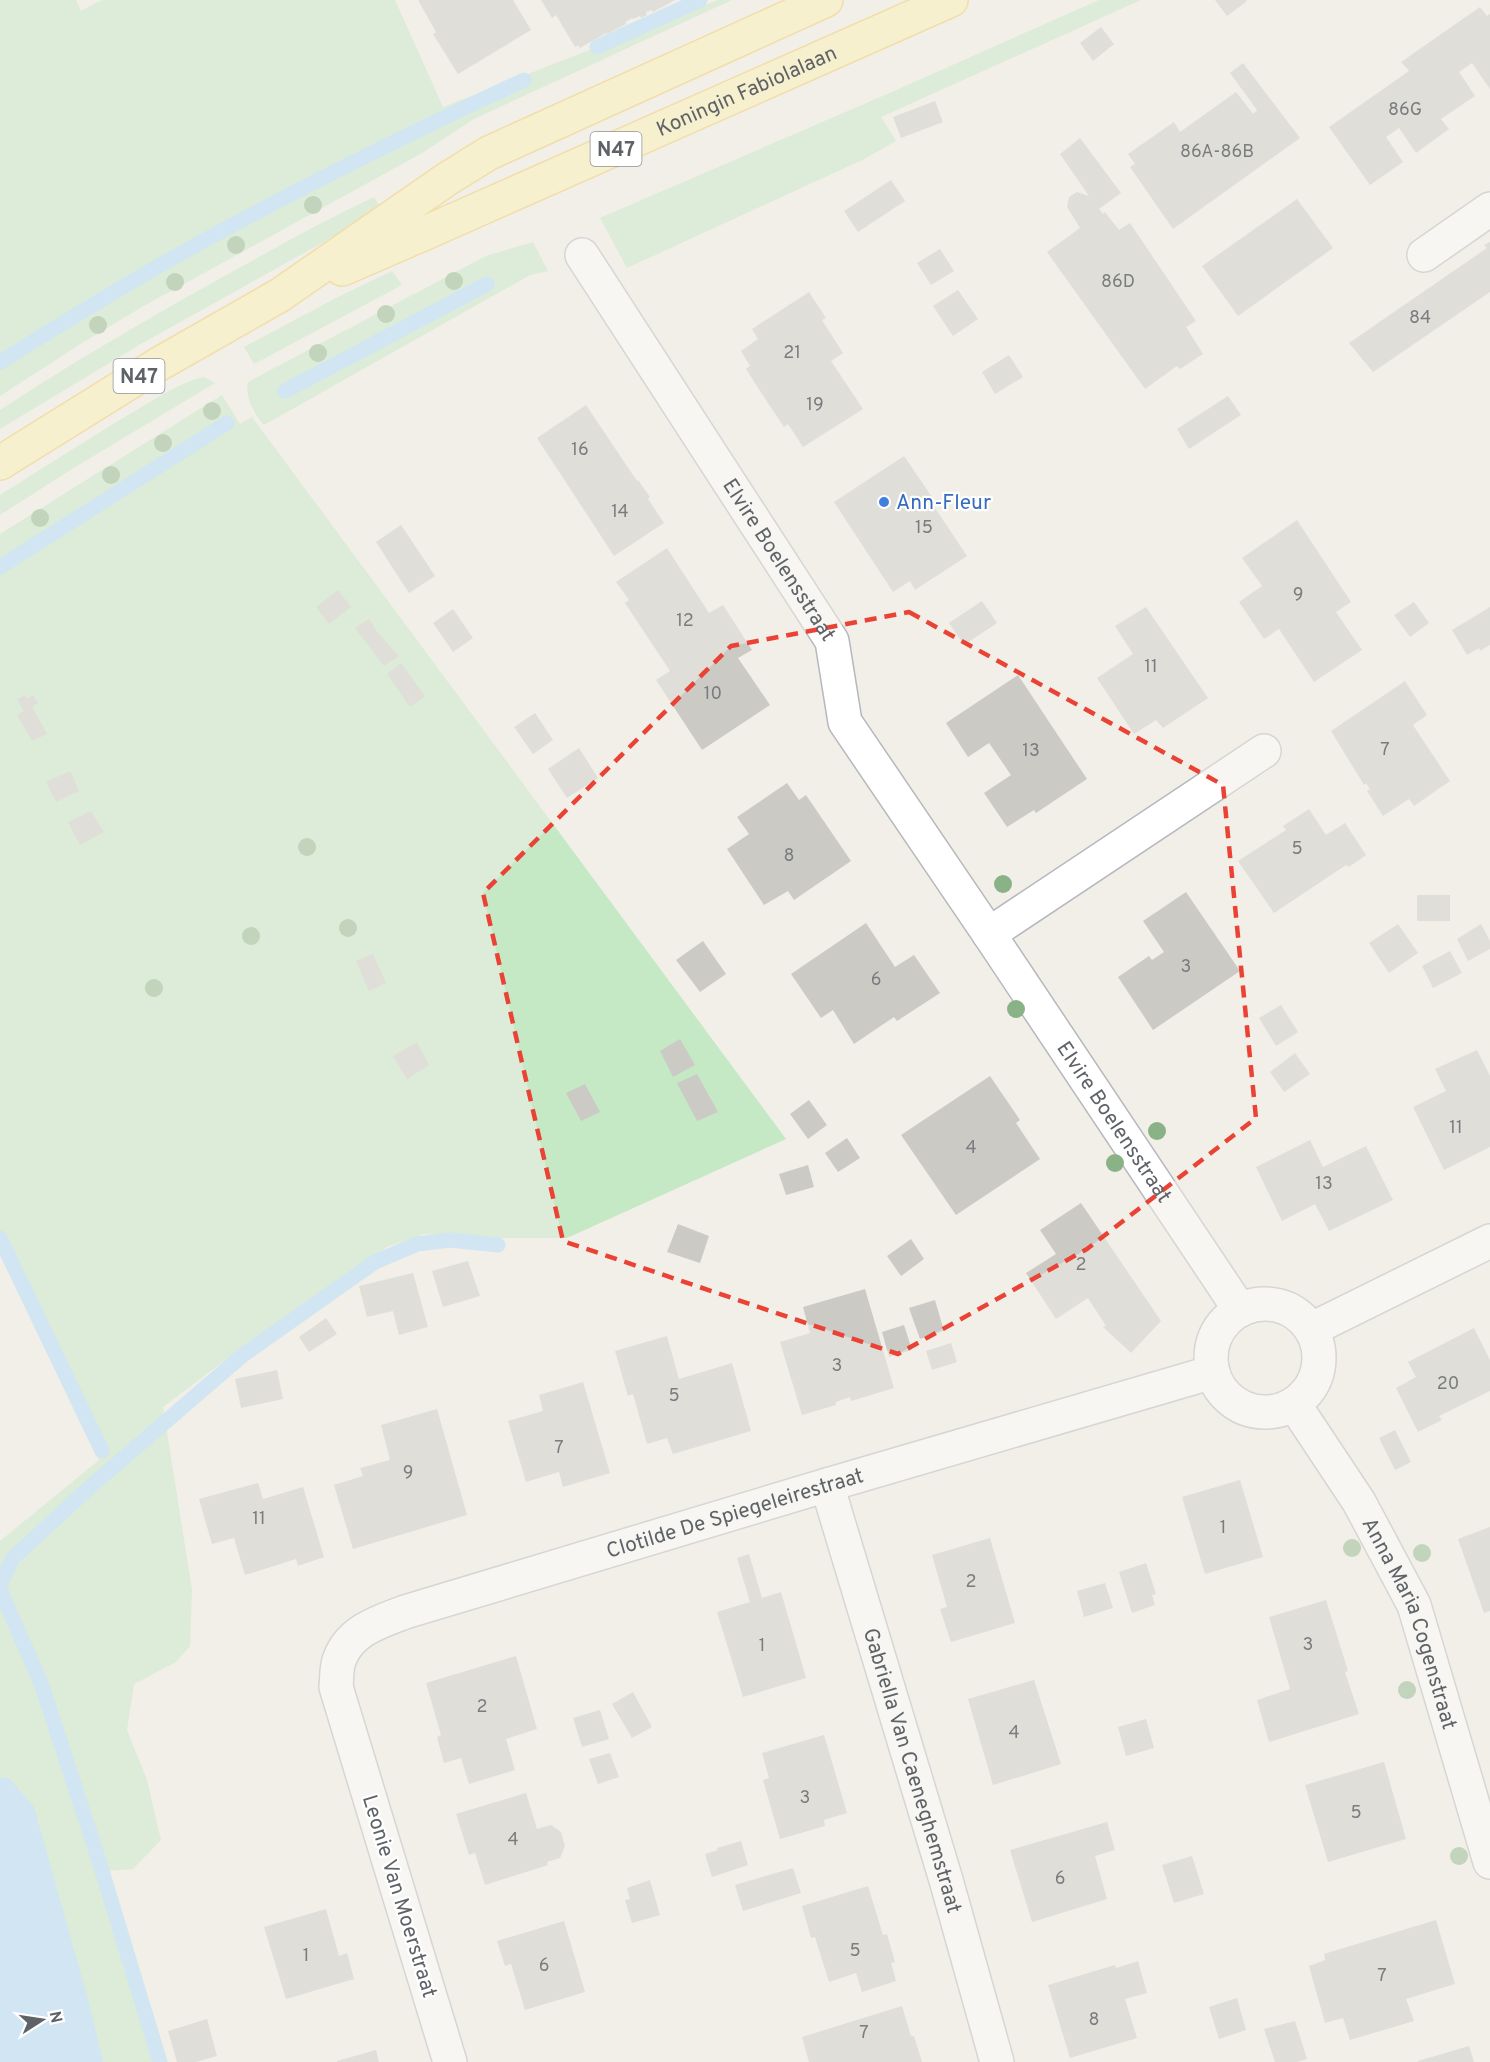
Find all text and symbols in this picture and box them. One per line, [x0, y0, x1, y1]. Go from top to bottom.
street label: Koningin Fabiolalaan [653, 40, 841, 144]
house number: 86G [1388, 99, 1422, 122]
road number: N47 [590, 132, 642, 166]
house number: 86A-86B [1180, 141, 1254, 164]
house number: 86D [1101, 271, 1135, 294]
house number: 84 [1409, 307, 1431, 330]
house number: 21 [783, 342, 801, 365]
road number: N47 [114, 359, 164, 393]
house number: 19 [806, 394, 824, 417]
house number: 16 [571, 439, 589, 462]
street label: Elvire Boelensstraat [715, 474, 841, 647]
place label: Ann-Fleur [896, 490, 991, 517]
marker: Ann-Fleur [877, 495, 891, 509]
house number: 14 [611, 501, 629, 524]
house number: 15 [915, 517, 933, 540]
house number: 9 [1293, 584, 1303, 607]
house number: 12 [676, 610, 694, 633]
house number: 11 [1144, 656, 1158, 679]
house number: 10 [704, 683, 722, 706]
house number: 7 [1380, 739, 1390, 762]
house number: 13 [1022, 740, 1040, 763]
house number: 5 [1291, 838, 1303, 861]
house number: 8 [784, 845, 795, 868]
house number: 3 [1181, 956, 1191, 979]
house number: 6 [871, 969, 881, 992]
street label: Elvire Boelensstraat [1050, 1037, 1177, 1209]
house number: 11 [1449, 1117, 1463, 1140]
house number: 4 [965, 1137, 977, 1160]
house number: 13 [1315, 1173, 1333, 1196]
house number: 2 [1075, 1254, 1087, 1277]
house number: 3 [832, 1355, 842, 1378]
house number: 20 [1437, 1373, 1459, 1396]
house number: 5 [668, 1385, 680, 1408]
house number: 7 [554, 1437, 564, 1460]
house number: 9 [403, 1462, 413, 1485]
street label: Clotilde De Spiegeleirestraat [603, 1463, 867, 1566]
house number: 11 [252, 1508, 266, 1531]
street label: Anna Maria Cogenstraat [1355, 1513, 1462, 1733]
house number: 1 [1220, 1517, 1226, 1540]
house number: 2 [965, 1571, 977, 1594]
street label: Gabriella Van Caeneghemstraat [856, 1625, 967, 1916]
house number: 3 [1303, 1634, 1313, 1657]
house number: 1 [759, 1635, 765, 1658]
house number: 2 [476, 1696, 488, 1719]
house number: 4 [1008, 1722, 1020, 1745]
house number: 3 [800, 1787, 810, 1810]
street label: Leonie Van Moerstraat [355, 1792, 442, 2001]
house number: 5 [1350, 1802, 1362, 1825]
house number: 4 [507, 1829, 519, 1852]
house number: 6 [1055, 1868, 1065, 1891]
house number: 5 [849, 1940, 861, 1963]
house number: 1 [303, 1945, 309, 1968]
house number: 6 [539, 1955, 549, 1978]
house number: 7 [1377, 1965, 1387, 1988]
north arrow [12, 1990, 72, 2050]
house number: 8 [1089, 2009, 1100, 2032]
text: N [44, 2010, 66, 2025]
house number: 7 [859, 2022, 869, 2045]

